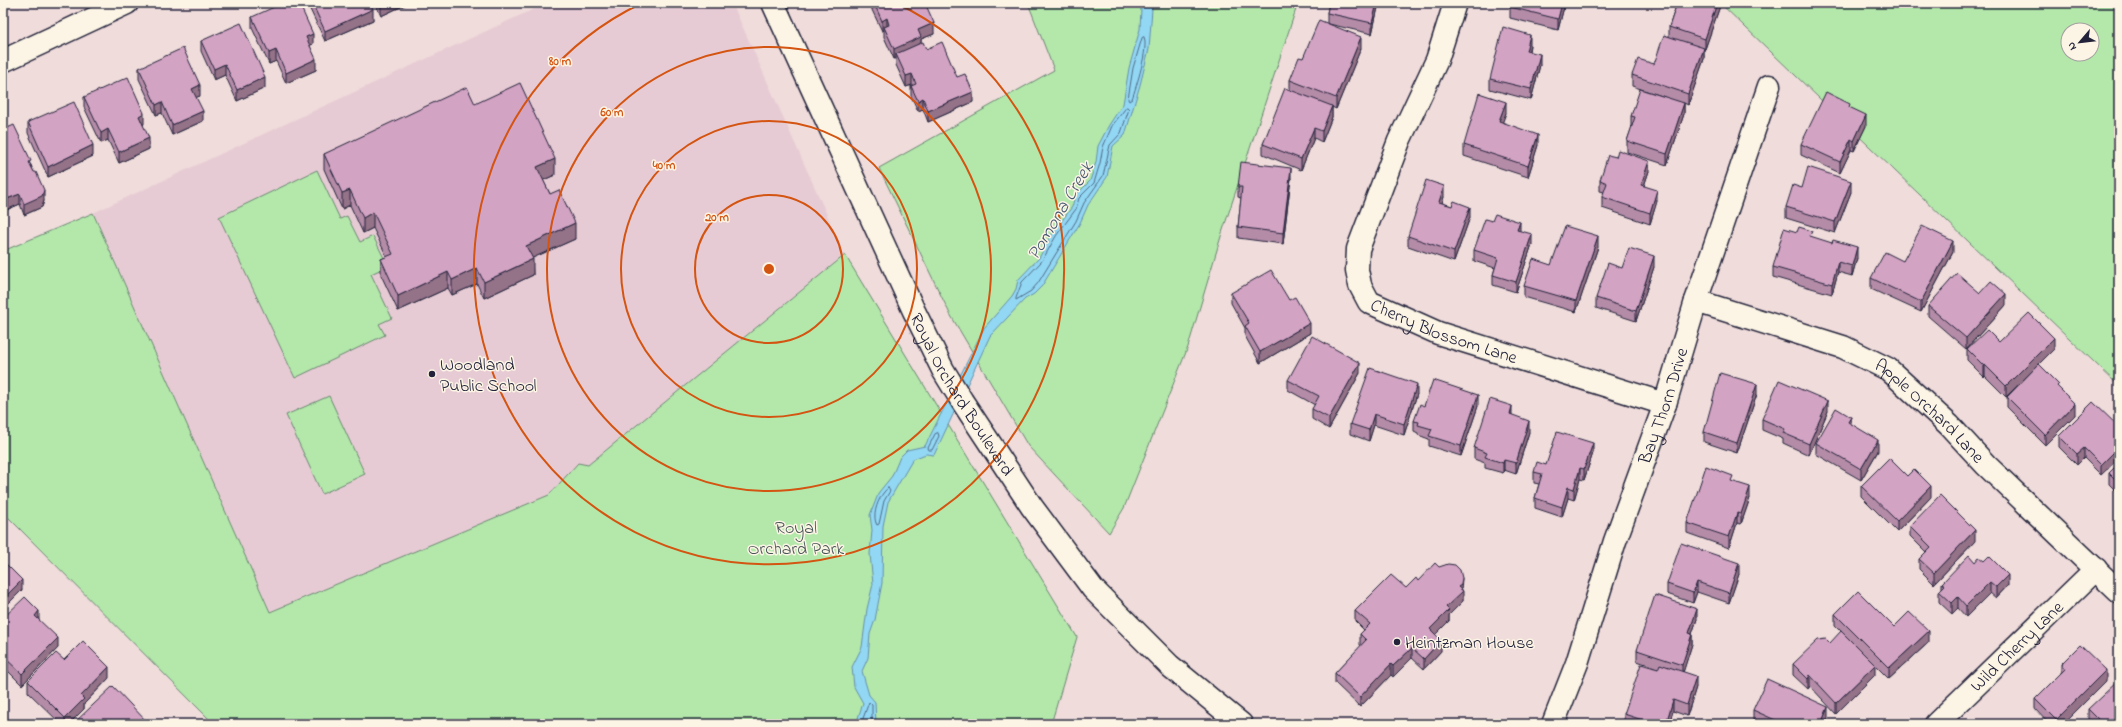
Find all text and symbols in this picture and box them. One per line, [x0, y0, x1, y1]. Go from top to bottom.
north arrow [2060, 22, 2100, 62]
text: N [2063, 39, 2081, 53]
text: 80 m [548, 53, 572, 71]
text: 60 m [600, 104, 624, 122]
water label: Pomona Creek [1021, 156, 1101, 266]
text: 40 m [652, 157, 676, 175]
text: 20 m [704, 209, 729, 227]
centre of rings [762, 262, 776, 276]
street label: Cherry Blossom Lane [1366, 293, 1521, 372]
street label: Royal Orchard Boulevard [902, 309, 1019, 482]
street label: Bay Thorn Drive [1633, 344, 1696, 469]
place label: Woodland Public School [440, 353, 537, 400]
street label: Apple Orchard Lane [1870, 354, 1990, 471]
marker: Woodland Public School [427, 369, 437, 379]
park label: Royal Orchard Park [748, 516, 844, 563]
street label: Wild Cherry Lane [1965, 595, 2071, 699]
place label: Heintzman House [1405, 631, 1535, 657]
marker: Heintzman House [1392, 637, 1402, 647]

